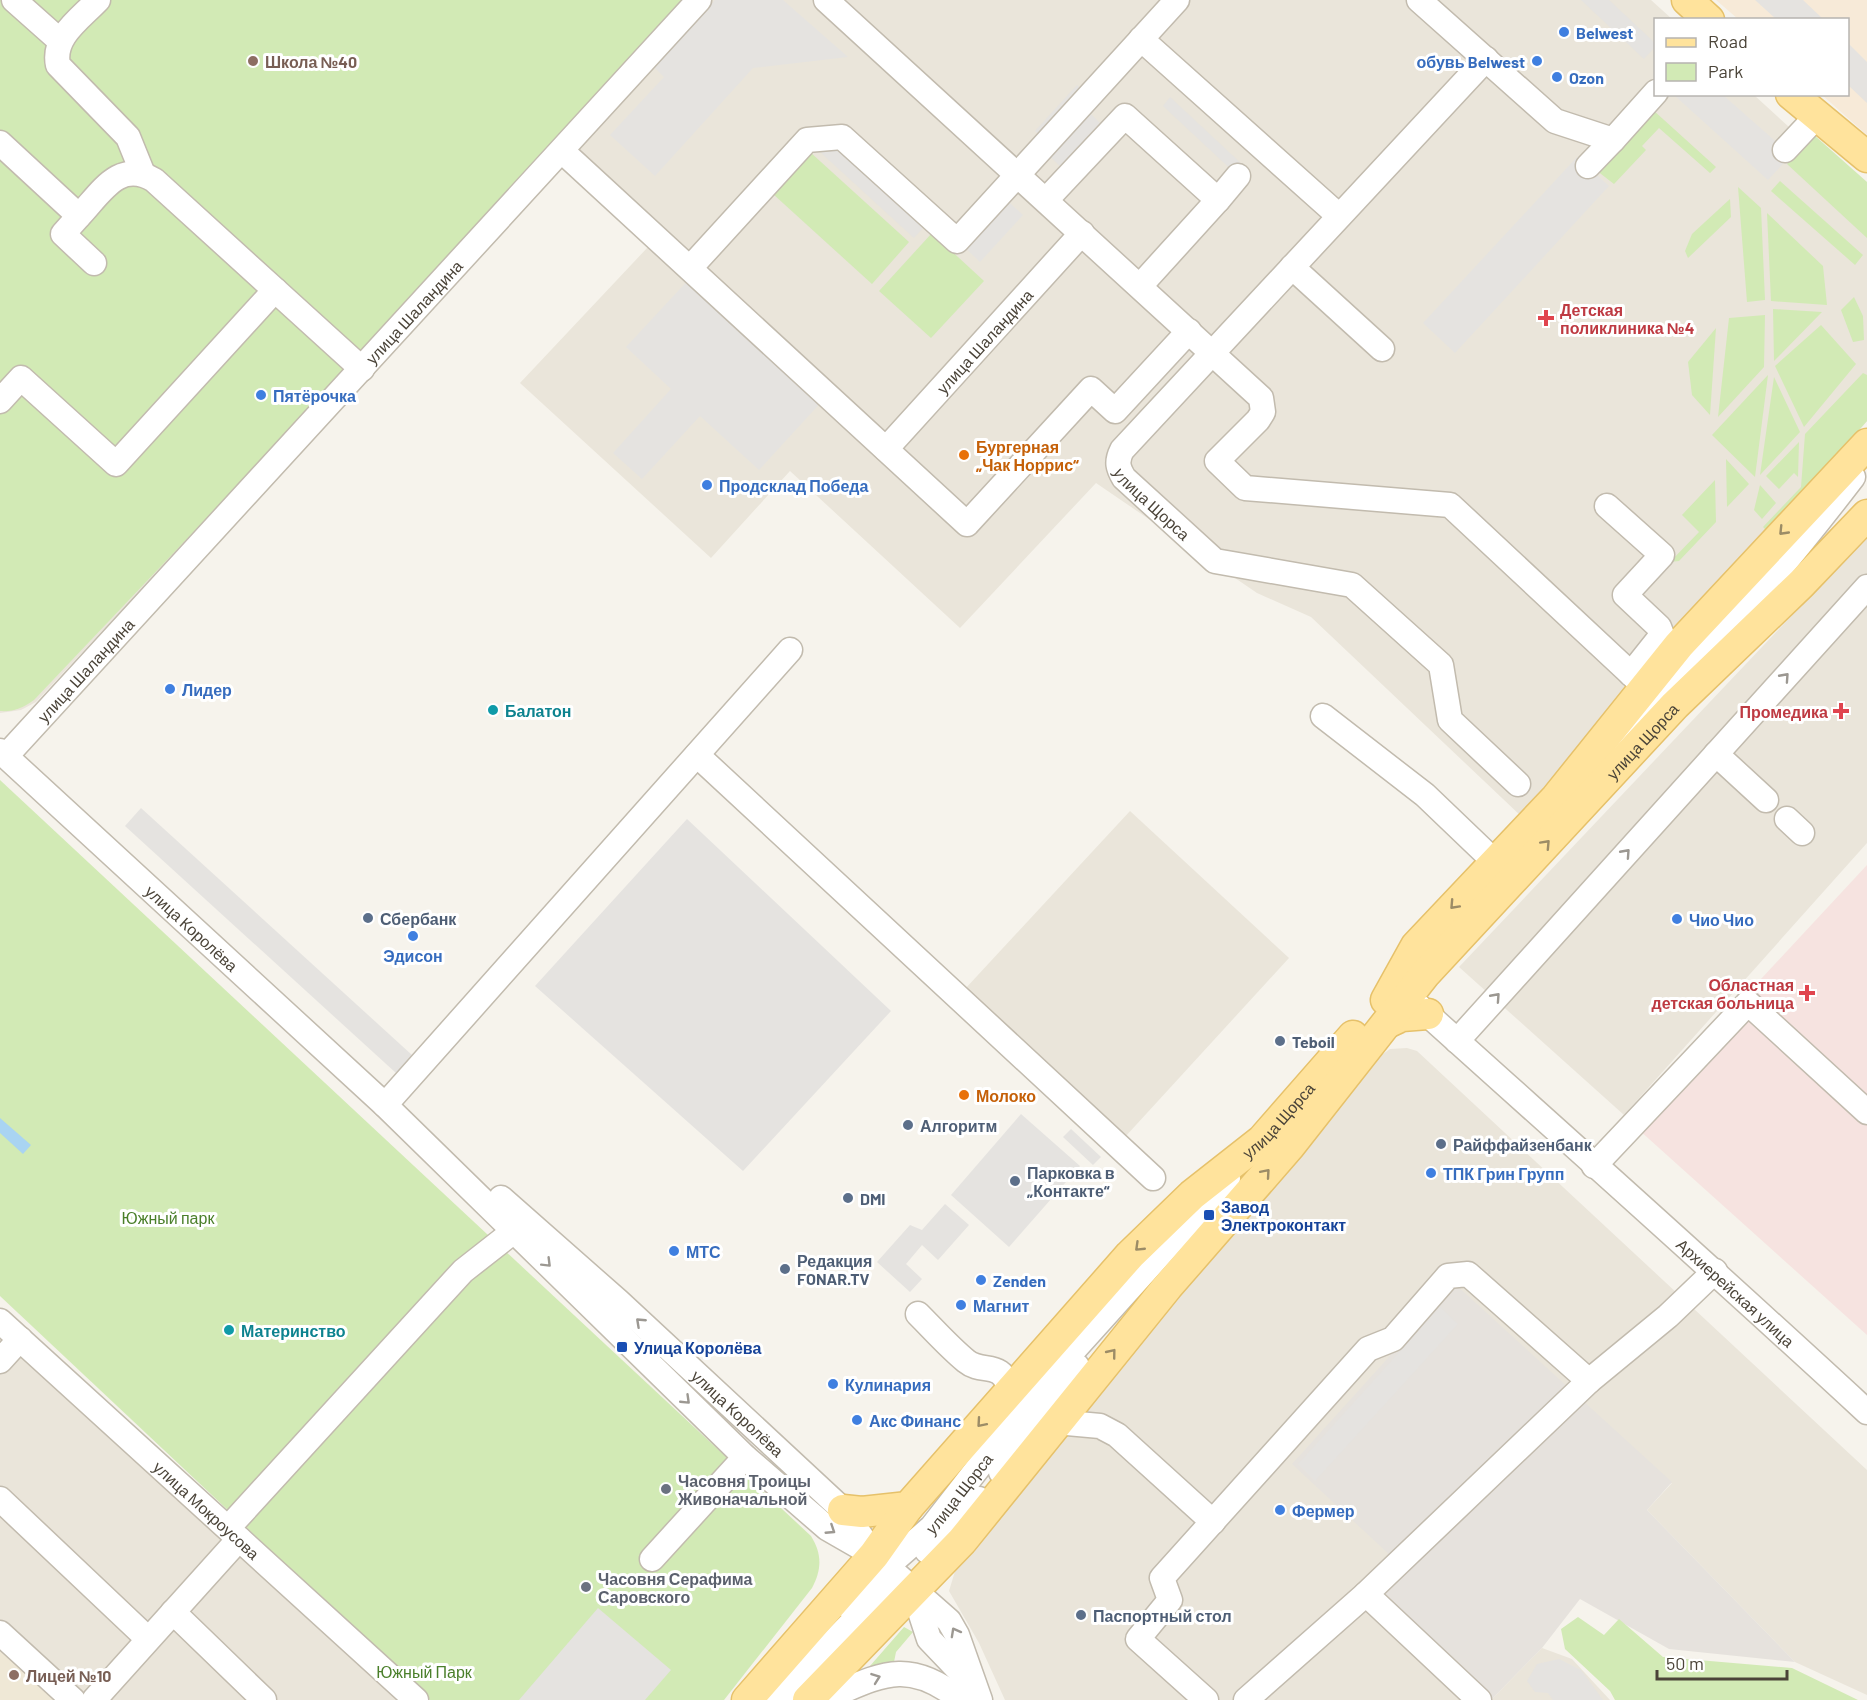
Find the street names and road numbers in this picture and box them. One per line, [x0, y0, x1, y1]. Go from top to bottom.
street label: улица Шаландина [361, 256, 466, 367]
street label: улица Шаландина [932, 285, 1036, 397]
street label: улица Щорса [1111, 465, 1194, 543]
street label: улица Шаландина [33, 614, 137, 726]
street label: улица Щорса [1602, 699, 1682, 783]
street label: улица Королёва [142, 881, 242, 975]
street label: улица Щорса [1238, 1078, 1318, 1162]
street label: Архиерейская улица [1673, 1234, 1799, 1350]
street label: улица Королёва [688, 1365, 788, 1460]
street label: улица Щорса [922, 1449, 996, 1538]
street label: улица Мокроусова [150, 1457, 264, 1563]

